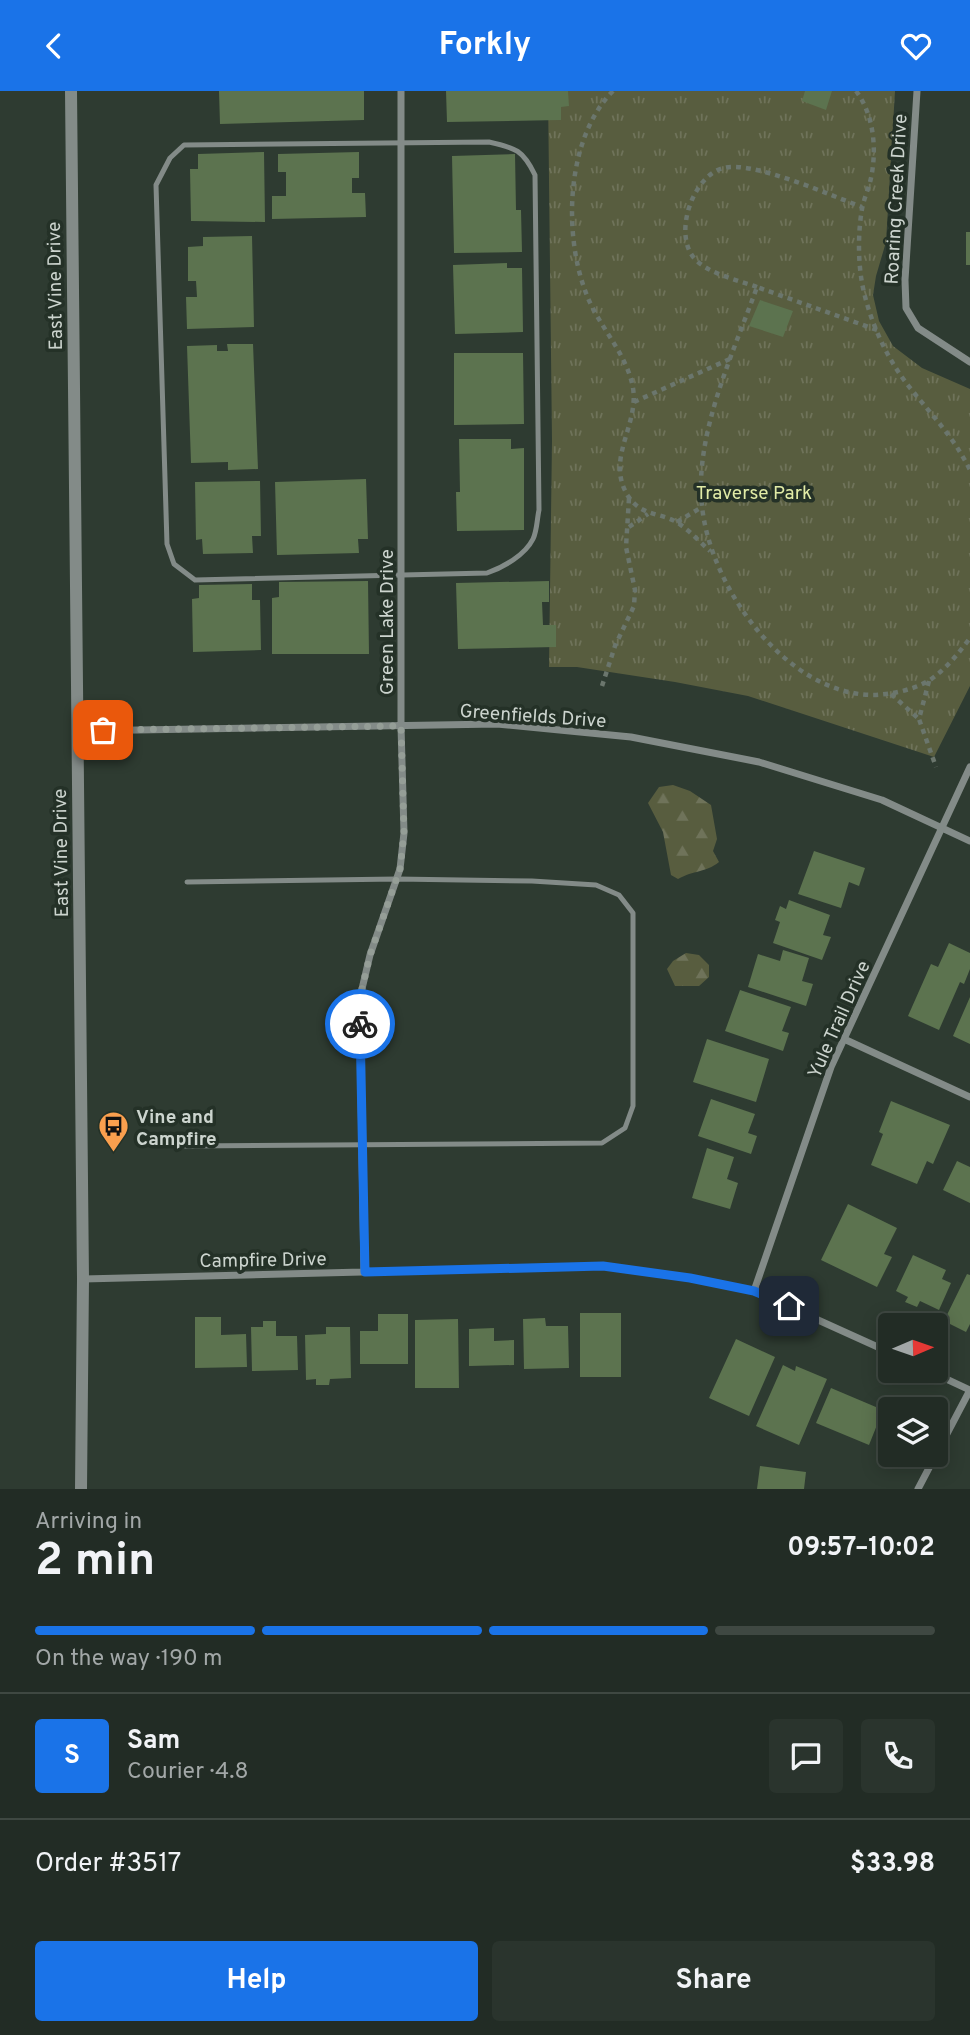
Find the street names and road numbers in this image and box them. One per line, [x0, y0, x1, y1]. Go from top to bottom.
street label: Roaring Creek Drive [881, 113, 913, 285]
street label: East Vine Drive [43, 221, 69, 351]
street label: Green Lake Drive [376, 549, 400, 695]
street label: Greenfields Drive [459, 700, 607, 734]
street label: East Vine Drive [49, 788, 75, 918]
street label: Yule Trail Drive [803, 957, 876, 1082]
street label: Campfire Drive [199, 1248, 327, 1274]

